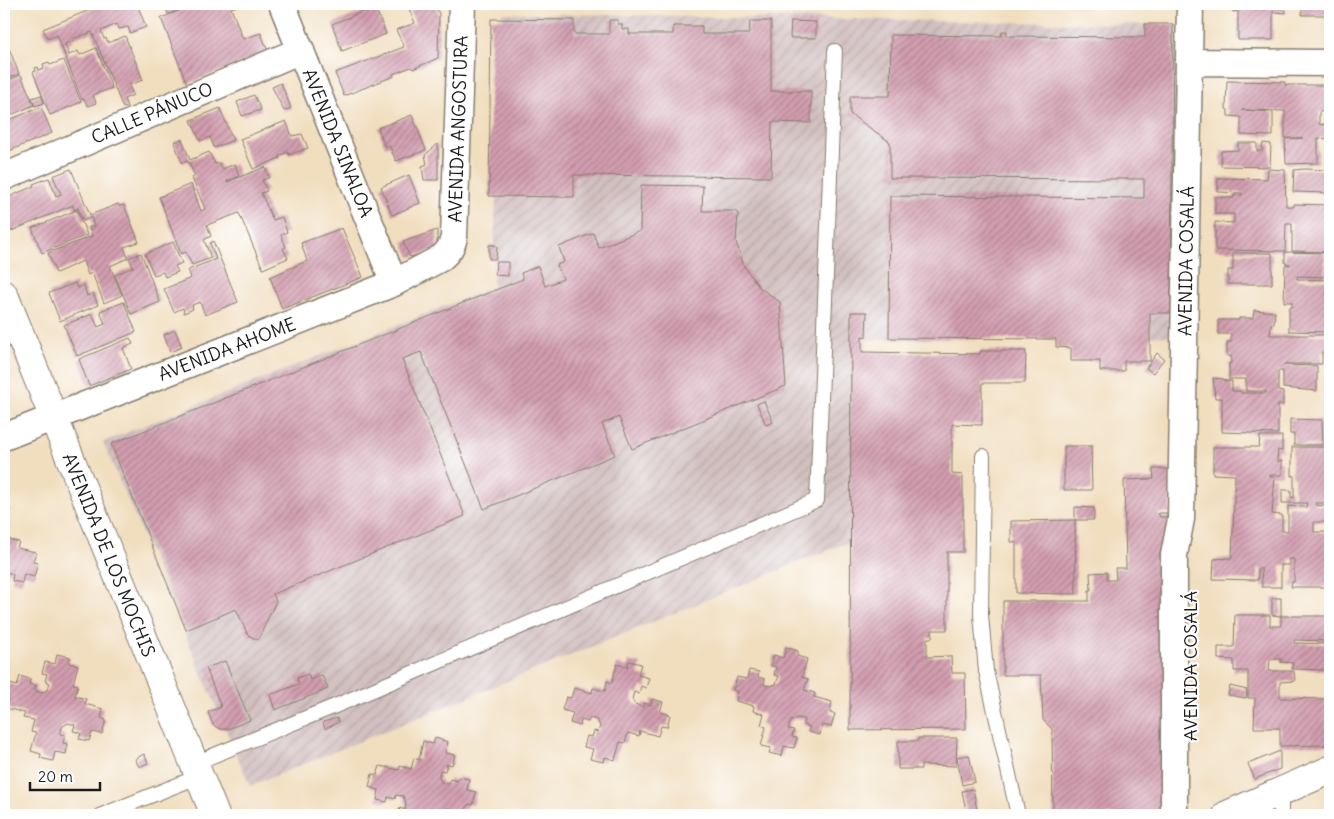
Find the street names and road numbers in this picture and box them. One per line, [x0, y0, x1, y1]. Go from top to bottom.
street label: AVENIDA ANGOSTURA [443, 35, 473, 223]
street label: AVENIDA SINALOA [298, 65, 378, 221]
street label: CALLE PÁNUCO [88, 77, 216, 149]
street label: AVENIDA COSALÁ [1173, 186, 1199, 336]
street label: AVENIDA AHOME [155, 312, 299, 386]
street label: AVENIDA DE LOS MOCHIS [58, 450, 160, 660]
street label: AVENIDA COSALÁ [1179, 591, 1202, 741]

